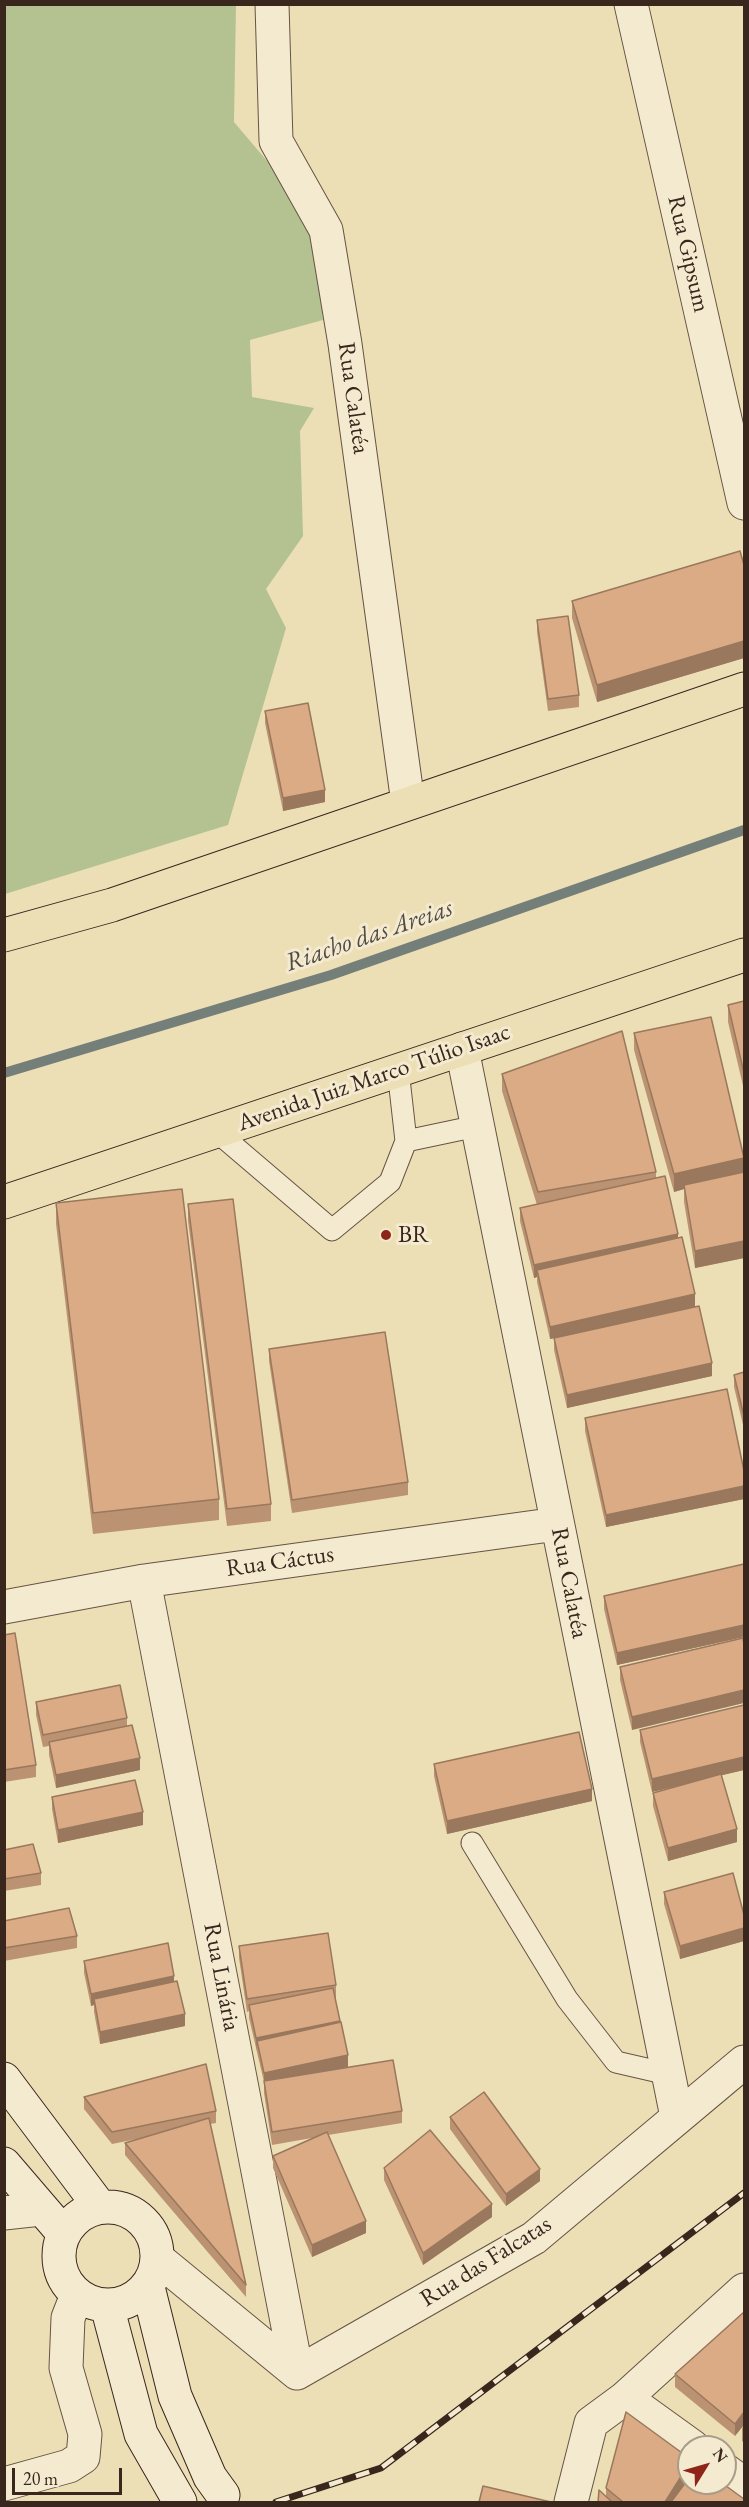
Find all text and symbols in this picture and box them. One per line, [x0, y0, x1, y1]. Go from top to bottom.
street label: Rua Gipsum [661, 193, 715, 315]
street label: Rua Calatéa [331, 340, 375, 456]
water label: Riacho das Areias [281, 893, 457, 979]
street label: Avenida Juiz Marco Túlio Isaac [234, 1018, 514, 1138]
place label: BR [398, 1221, 429, 1249]
marker: BR [379, 1228, 393, 1242]
street label: Rua Calatéa [544, 1525, 594, 1641]
street label: Rua Cáctus [224, 1540, 336, 1584]
street label: Rua Linária [196, 1920, 246, 2034]
street label: Rua das Falcatas [415, 2210, 557, 2314]
north arrow [677, 2435, 737, 2495]
text: N [708, 2444, 732, 2467]
scale bar [15, 2456, 124, 2494]
text: 20 m [23, 2467, 58, 2490]

